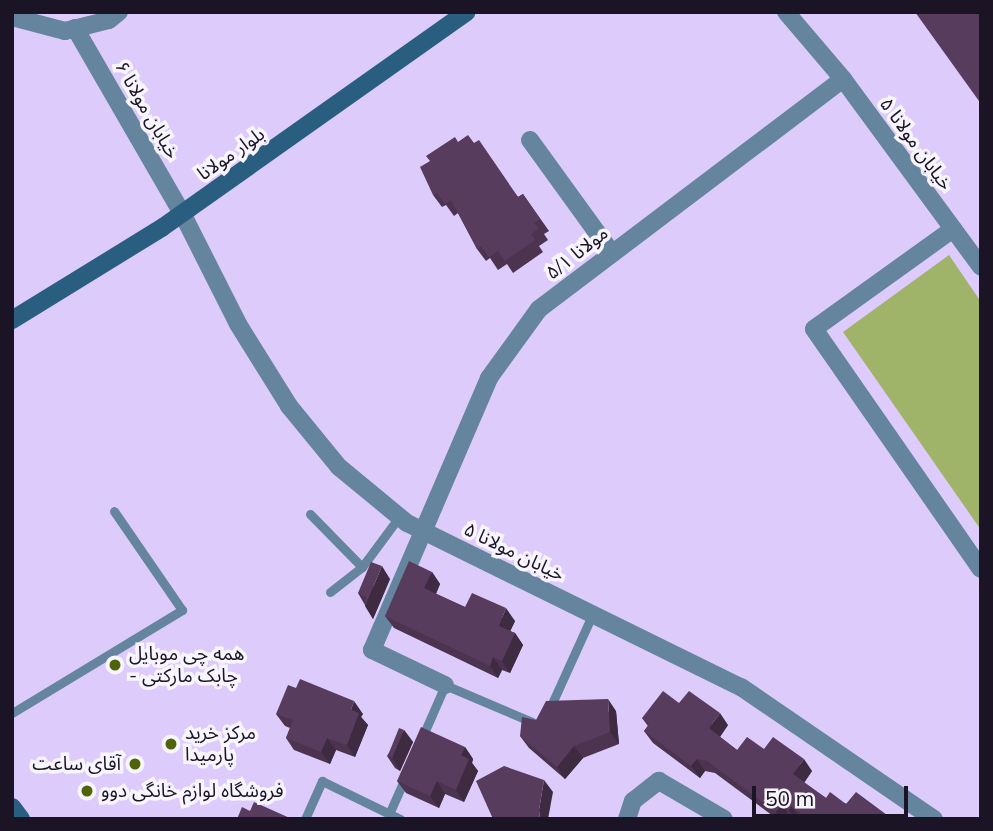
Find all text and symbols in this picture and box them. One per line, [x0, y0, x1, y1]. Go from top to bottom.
street label: خیابان مولانا ۶ [110, 57, 184, 163]
street label: خیابان مولانا ۵ [875, 93, 957, 195]
street label: بلوار مولانا [193, 123, 269, 185]
street label: مولانا ۵/۱ [541, 222, 613, 284]
street label: خیابان مولانا ۵ [460, 518, 568, 586]
place label: همه چی موبایل - چابک مارکتی [129, 643, 244, 687]
marker: همه چی موبایل - چابک مارکتی [107, 657, 123, 673]
place label: مرکز خرید پارمیدا [185, 722, 256, 766]
marker: مرکز خرید پارمیدا [163, 736, 179, 752]
place label: آقای ساعت [32, 753, 121, 775]
marker: آقای ساعت [127, 756, 143, 772]
scale bar [755, 772, 911, 816]
place label: فروشگاه لوازم خانگی دوو [101, 780, 284, 802]
marker: فروشگاه لوازم خانگی دوو [79, 783, 95, 799]
text: 50 m [765, 785, 814, 811]

